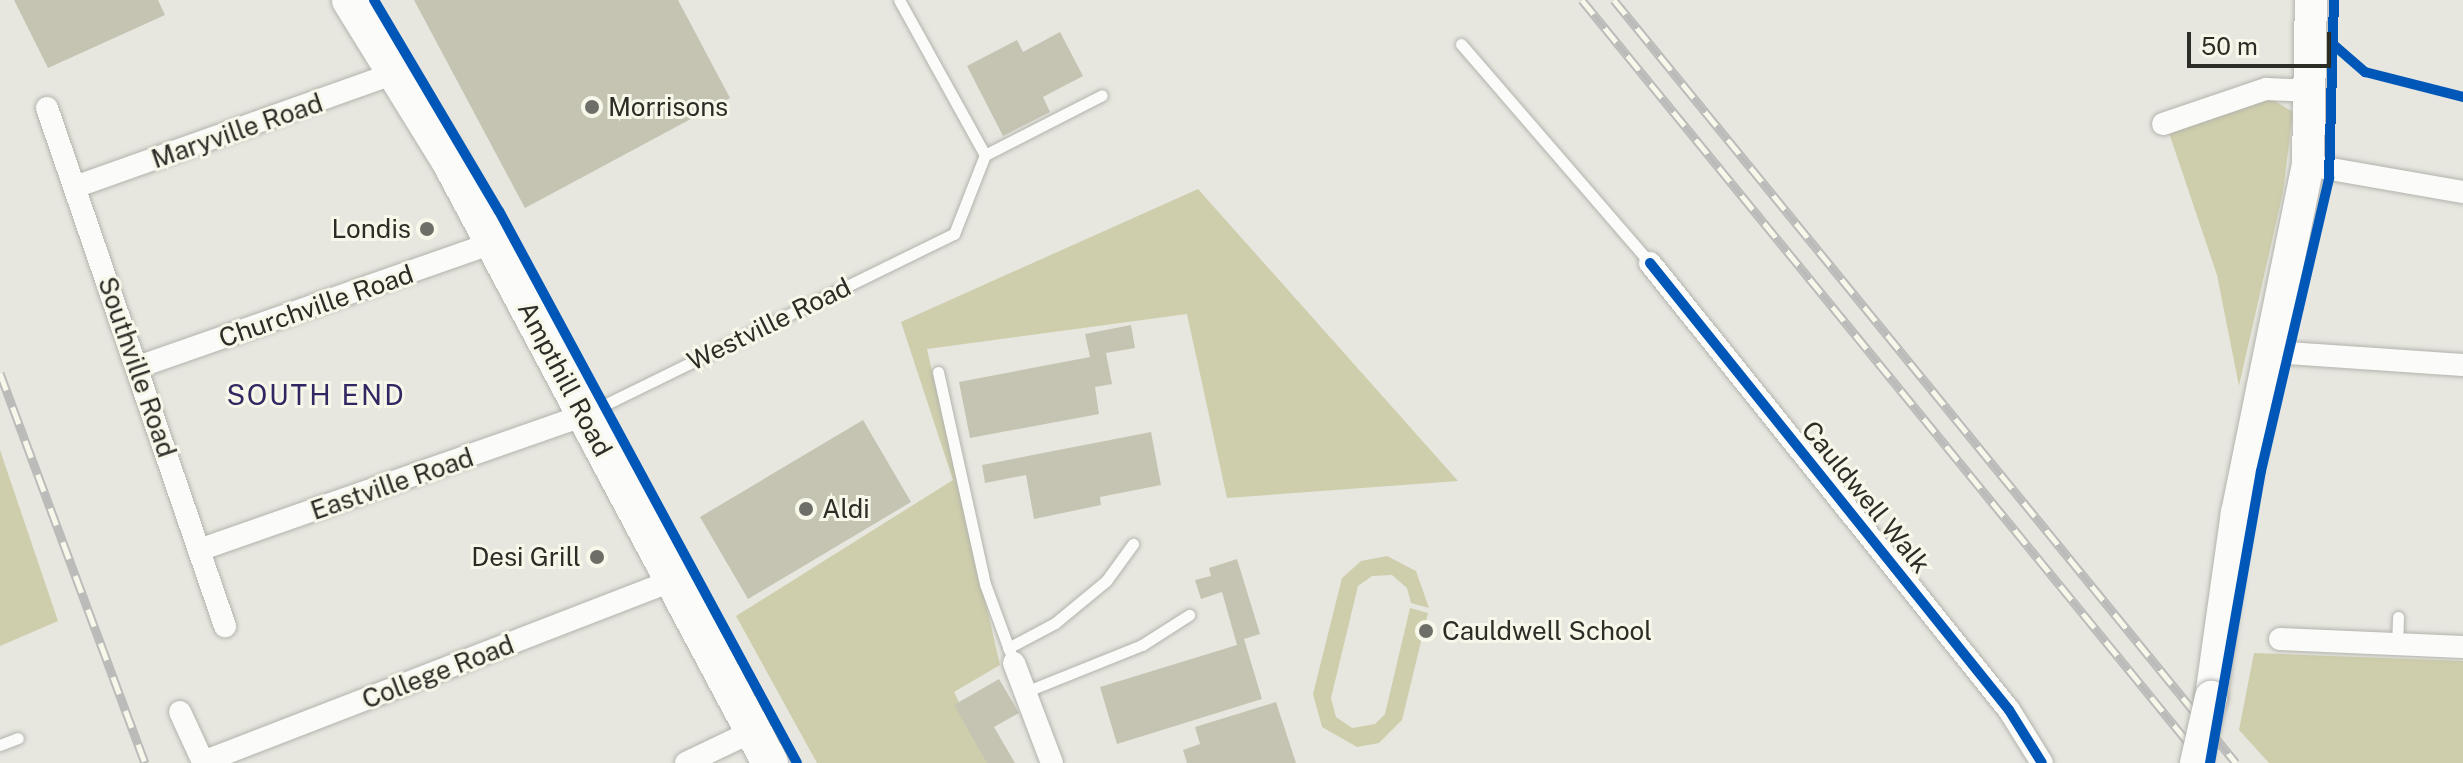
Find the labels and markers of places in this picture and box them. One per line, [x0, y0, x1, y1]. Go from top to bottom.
place label: Morrisons [608, 91, 728, 123]
marker: Morrisons [583, 98, 601, 116]
place label: Londis [332, 213, 411, 245]
marker: Londis [418, 220, 436, 238]
place label: Aldi [822, 493, 870, 525]
marker: Aldi [797, 500, 815, 518]
place label: Desi Grill [471, 541, 581, 573]
marker: Desi Grill [588, 548, 606, 566]
place label: Cauldwell School [1442, 615, 1652, 647]
marker: Cauldwell School [1417, 622, 1435, 640]

